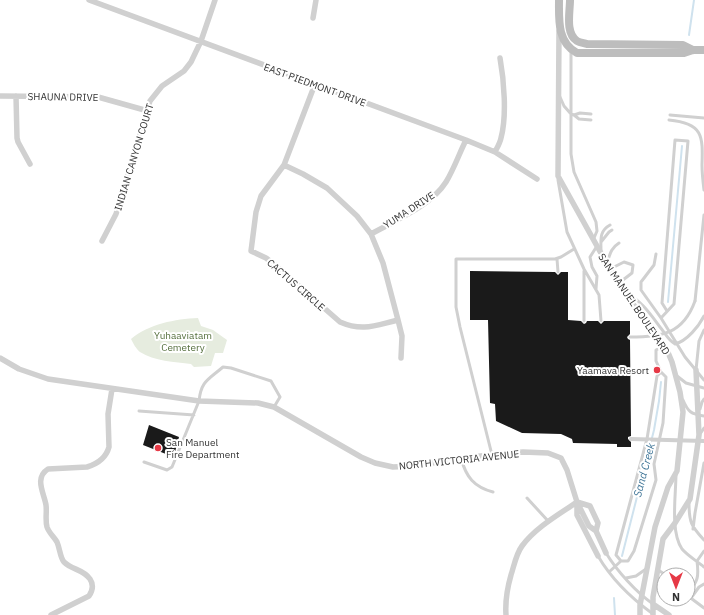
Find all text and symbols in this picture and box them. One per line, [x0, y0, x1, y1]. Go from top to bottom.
street label: EAST PIEDMONT DRIVE [262, 60, 368, 110]
street label: SHAUNA DRIVE [27, 90, 99, 104]
street label: INDIAN CANYON COURT [112, 102, 157, 212]
street label: YUMA DRIVE [381, 188, 437, 231]
street label: SAN MANUEL BOULEVARD [595, 251, 673, 357]
street label: CACTUS CIRCLE [264, 256, 328, 314]
park label: Yuhaaviatam Cemetery [154, 329, 212, 354]
place label: Yaamava Resort [577, 364, 649, 377]
marker: Yaamava Resort [652, 365, 662, 375]
place label: San Manuel Fire Department [166, 436, 240, 461]
water label: Sand Creek [630, 441, 658, 499]
marker: San Manuel Fire Department [153, 443, 163, 453]
street label: NORTH VICTORIA AVENUE [398, 447, 520, 473]
north arrow [656, 567, 696, 607]
text: N [672, 590, 680, 604]

